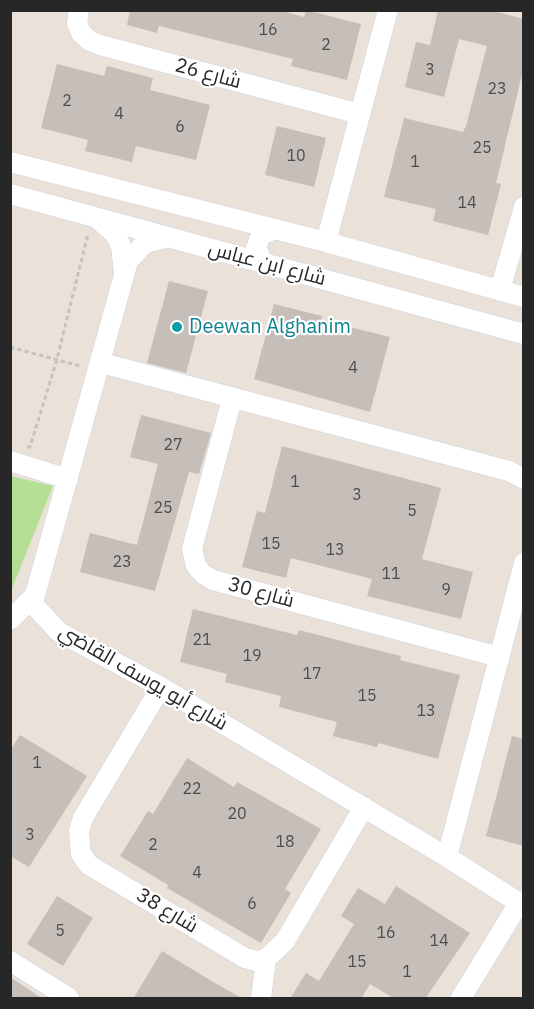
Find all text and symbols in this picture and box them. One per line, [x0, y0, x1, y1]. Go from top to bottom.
house number: 16 [258, 20, 278, 40]
house number: 2 [321, 35, 331, 55]
street label: شارع 26 [172, 54, 244, 94]
house number: 3 [425, 60, 435, 80]
house number: 23 [487, 79, 507, 99]
house number: 2 [62, 91, 72, 111]
house number: 4 [114, 104, 124, 124]
house number: 6 [175, 117, 185, 137]
house number: 25 [472, 138, 492, 158]
house number: 10 [286, 146, 306, 166]
house number: 1 [410, 152, 420, 172]
house number: 14 [457, 193, 477, 213]
street label: شارع ابن عباس [206, 237, 328, 291]
place label: Deewan Alghanim [189, 315, 351, 339]
marker: Deewan Alghanim [170, 320, 184, 334]
house number: 4 [348, 358, 358, 378]
house number: 27 [163, 435, 183, 455]
house number: 1 [290, 472, 300, 492]
house number: 3 [352, 485, 362, 505]
house number: 25 [153, 498, 173, 518]
house number: 5 [407, 501, 417, 521]
house number: 15 [261, 534, 281, 554]
house number: 13 [325, 540, 345, 560]
house number: 23 [112, 552, 132, 572]
house number: 11 [381, 564, 401, 584]
street label: شارع 30 [225, 573, 297, 613]
house number: 9 [441, 580, 451, 600]
street label: شارع أبو يوسف القاضي [54, 620, 232, 736]
house number: 21 [192, 630, 212, 650]
house number: 19 [242, 646, 262, 666]
house number: 17 [302, 664, 322, 684]
house number: 15 [357, 686, 377, 706]
house number: 13 [416, 701, 436, 721]
house number: 1 [32, 753, 42, 773]
house number: 22 [182, 779, 202, 799]
house number: 20 [227, 804, 247, 824]
house number: 3 [25, 825, 35, 845]
house number: 18 [275, 832, 295, 852]
house number: 2 [148, 835, 158, 855]
house number: 4 [192, 863, 202, 883]
street label: شارع 38 [132, 883, 202, 939]
house number: 6 [247, 894, 257, 914]
house number: 5 [55, 921, 65, 941]
house number: 16 [376, 923, 396, 943]
house number: 14 [429, 931, 449, 951]
house number: 15 [347, 952, 367, 972]
house number: 1 [402, 962, 412, 982]

